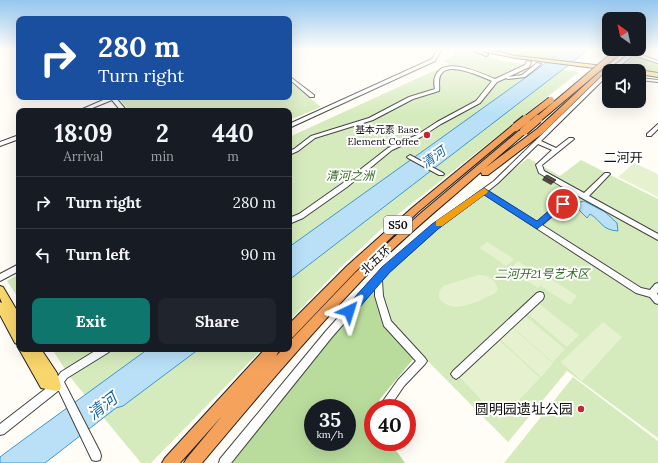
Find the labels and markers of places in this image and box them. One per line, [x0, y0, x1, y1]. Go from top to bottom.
place label: 基本元素 Base Element Coffee [347, 123, 420, 148]
marker: 基本元素 Base Element Coffee [422, 130, 432, 140]
pin [546, 187, 580, 221]
place label: 圆明园遗址公园 [475, 400, 573, 418]
marker: 圆明园遗址公园 [576, 404, 586, 414]

